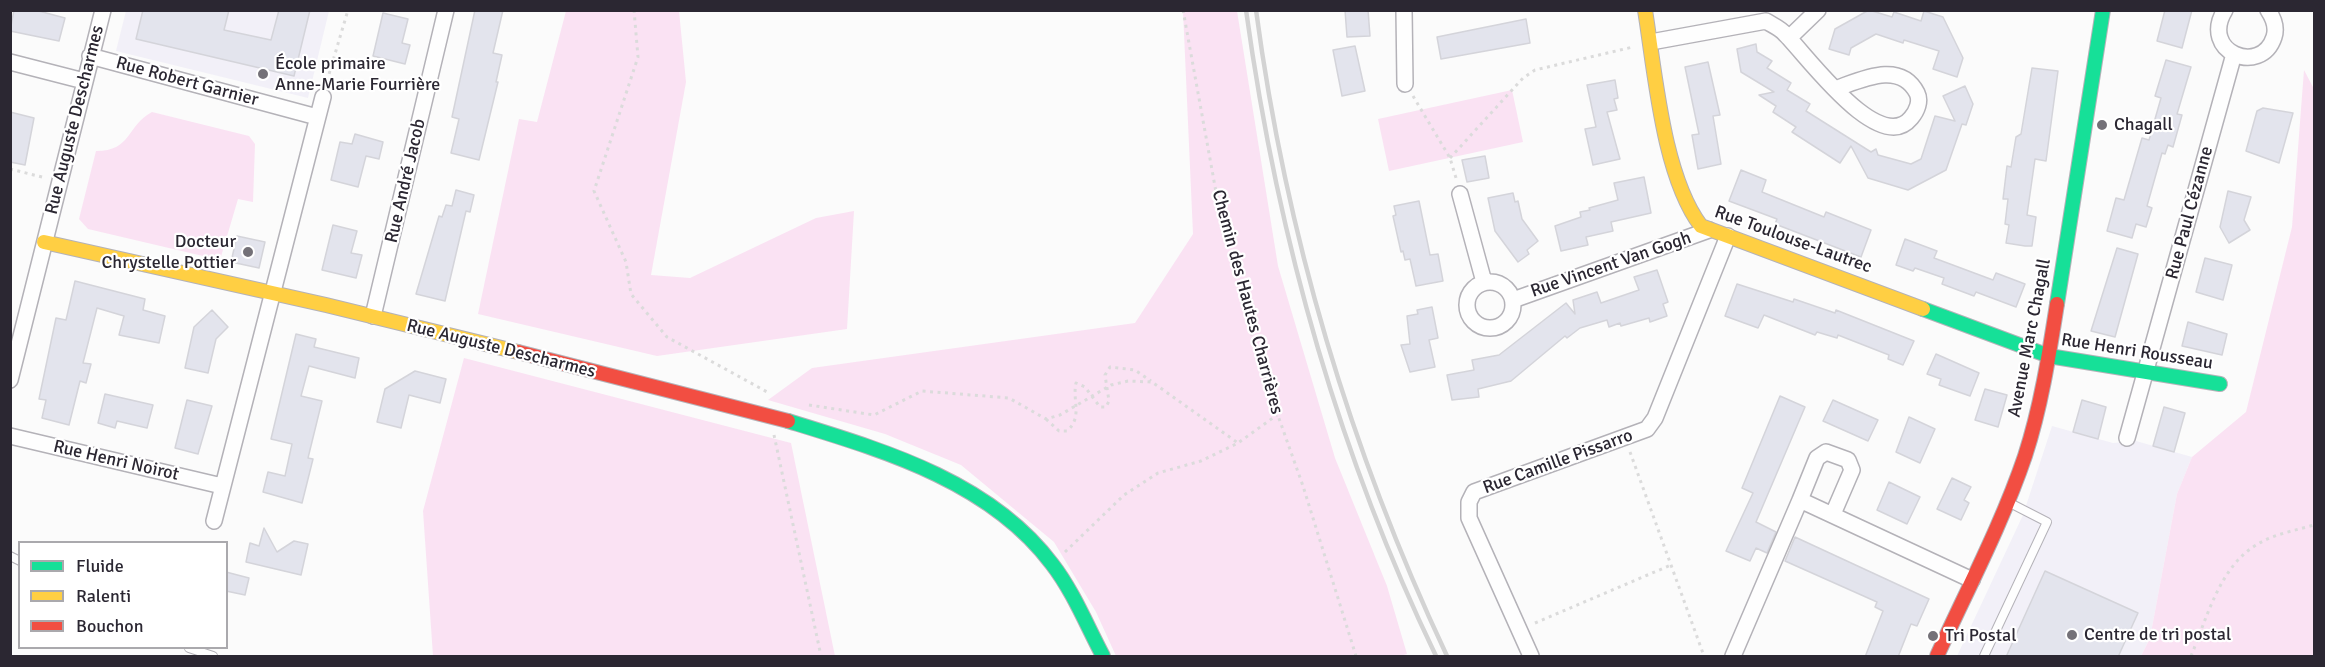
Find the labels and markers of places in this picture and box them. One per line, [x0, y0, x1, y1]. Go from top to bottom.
place label: École primaire Anne-Marie Fourrière [275, 53, 440, 96]
marker: École primaire Anne-Marie Fourrière [256, 67, 270, 81]
place label: Chagall [2114, 114, 2173, 136]
marker: Chagall [2095, 118, 2109, 132]
place label: Docteur Chrystelle Pottier [101, 231, 236, 274]
marker: Docteur Chrystelle Pottier [241, 245, 255, 259]
place label: Centre de tri postal [2084, 624, 2231, 646]
place label: Tri Postal [1945, 625, 2016, 647]
marker: Centre de tri postal [2065, 628, 2079, 642]
marker: Tri Postal [1926, 629, 1940, 643]

